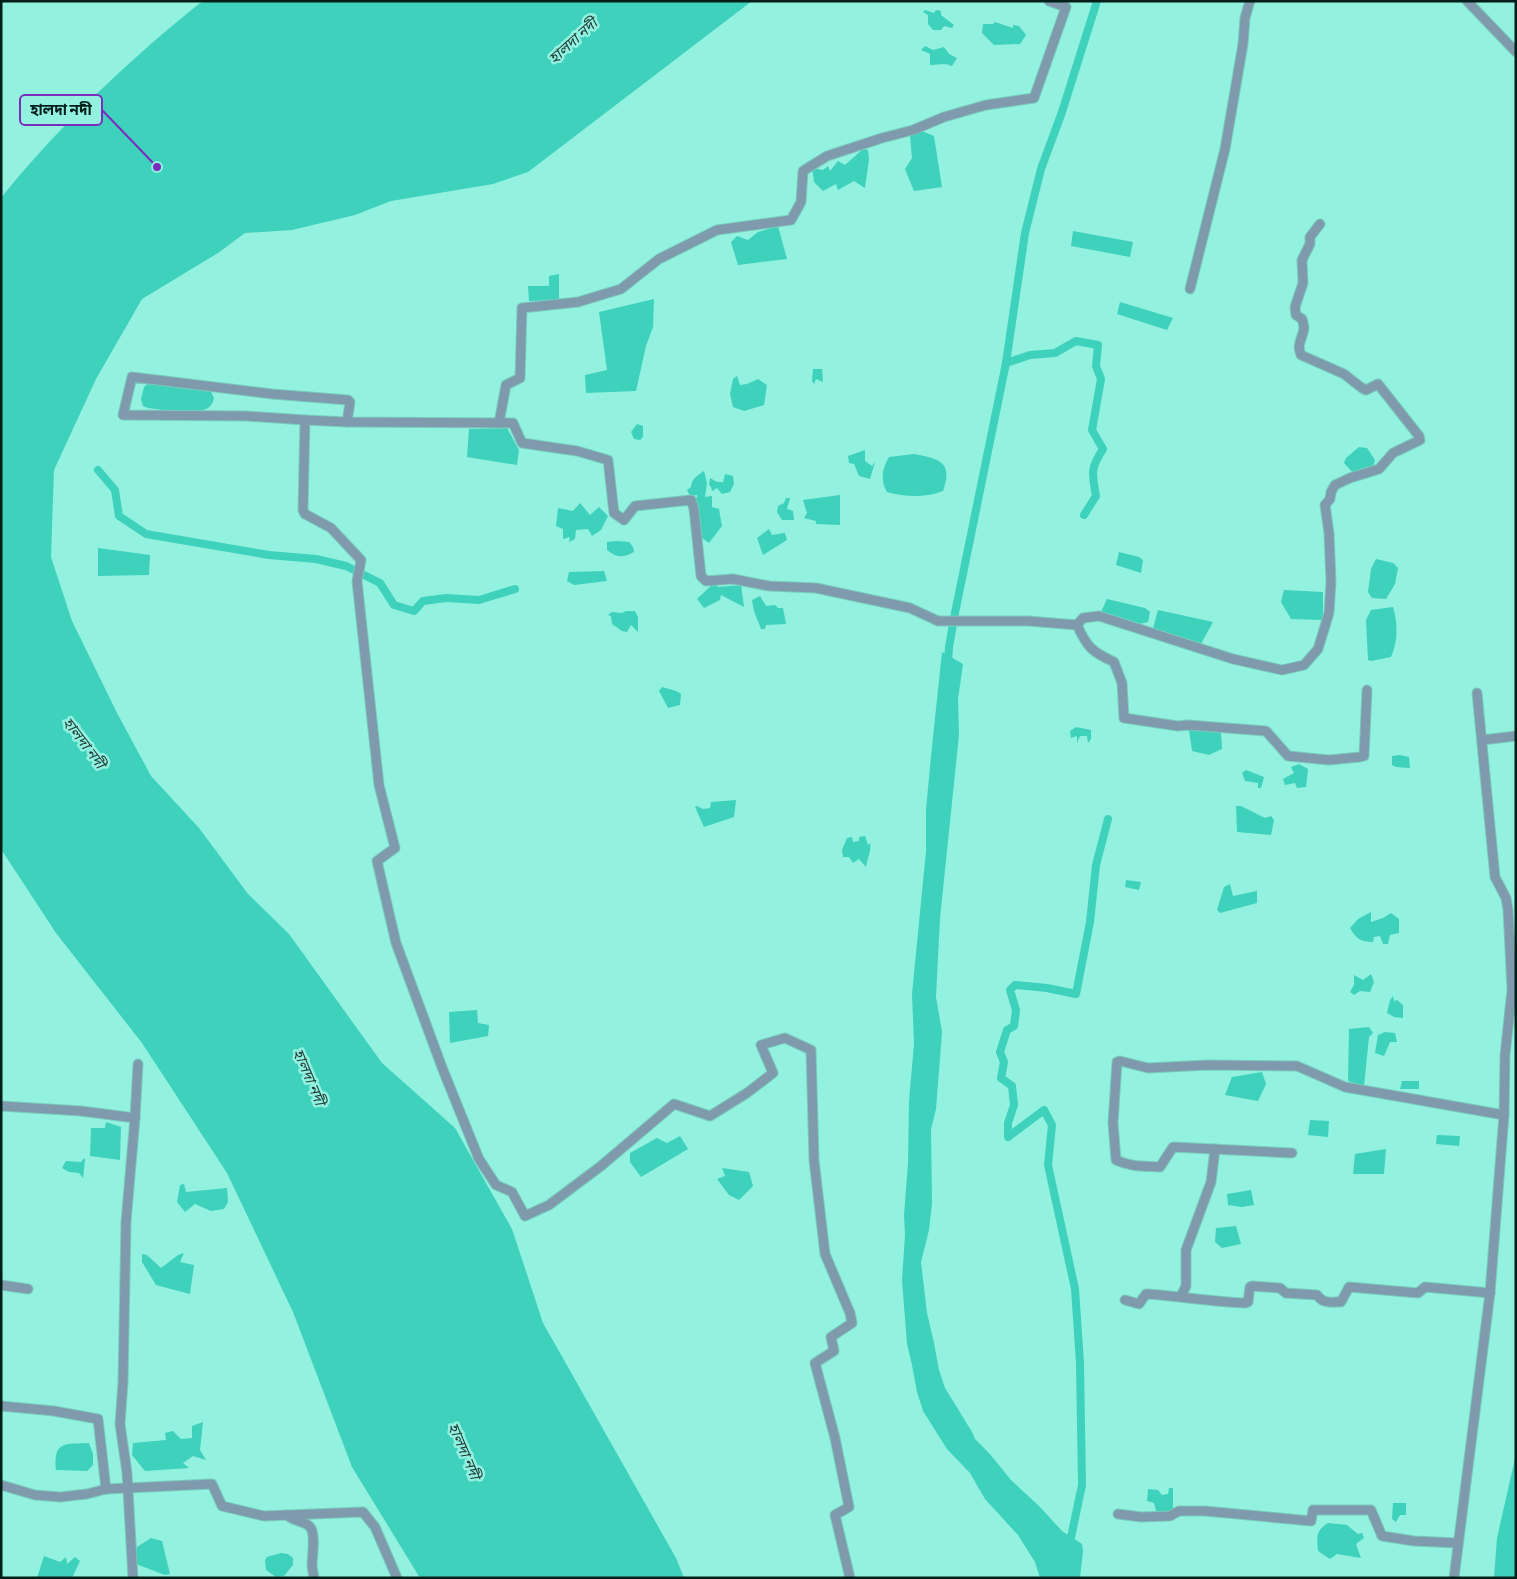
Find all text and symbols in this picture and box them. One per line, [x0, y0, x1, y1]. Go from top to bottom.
water label: হালদা নদী [545, 12, 603, 68]
callout: হালদা নদী [20, 95, 102, 125]
text: হালদা নদী [29, 101, 92, 119]
water label: হালদা নদী [59, 714, 111, 775]
water label: হালদা নদী [289, 1046, 330, 1111]
water label: হালদা নদী [444, 1420, 485, 1485]

